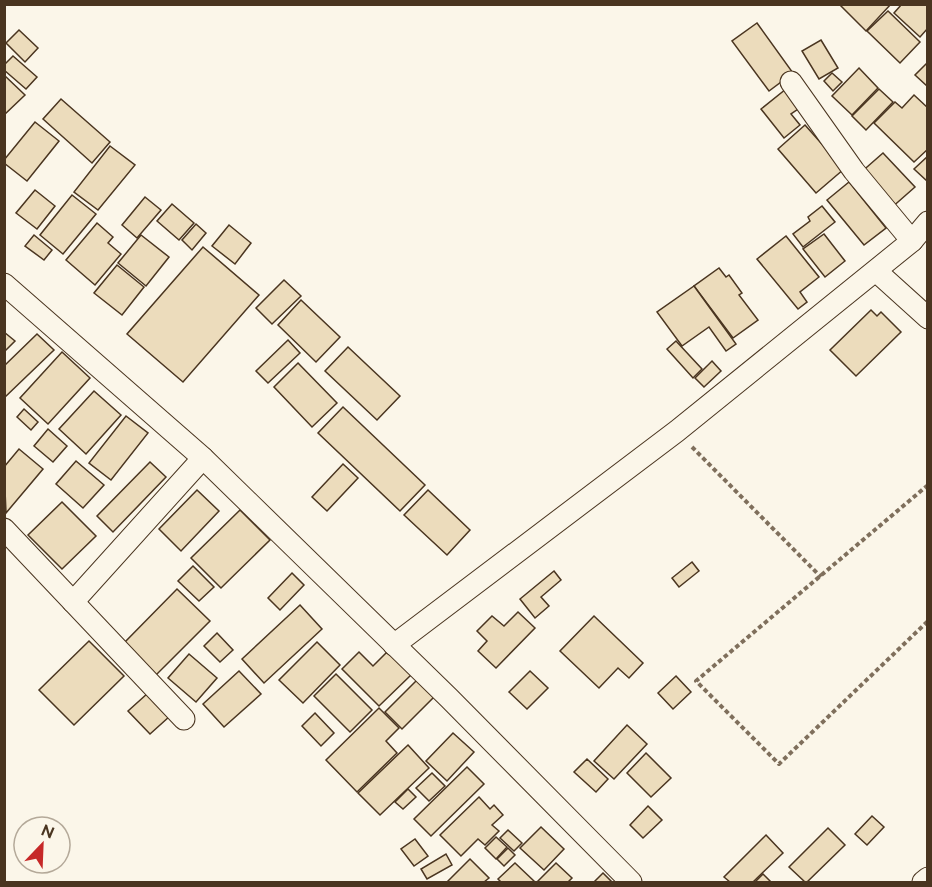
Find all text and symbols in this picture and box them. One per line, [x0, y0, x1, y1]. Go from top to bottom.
north arrow [12, 815, 72, 875]
text: N [38, 821, 57, 843]

